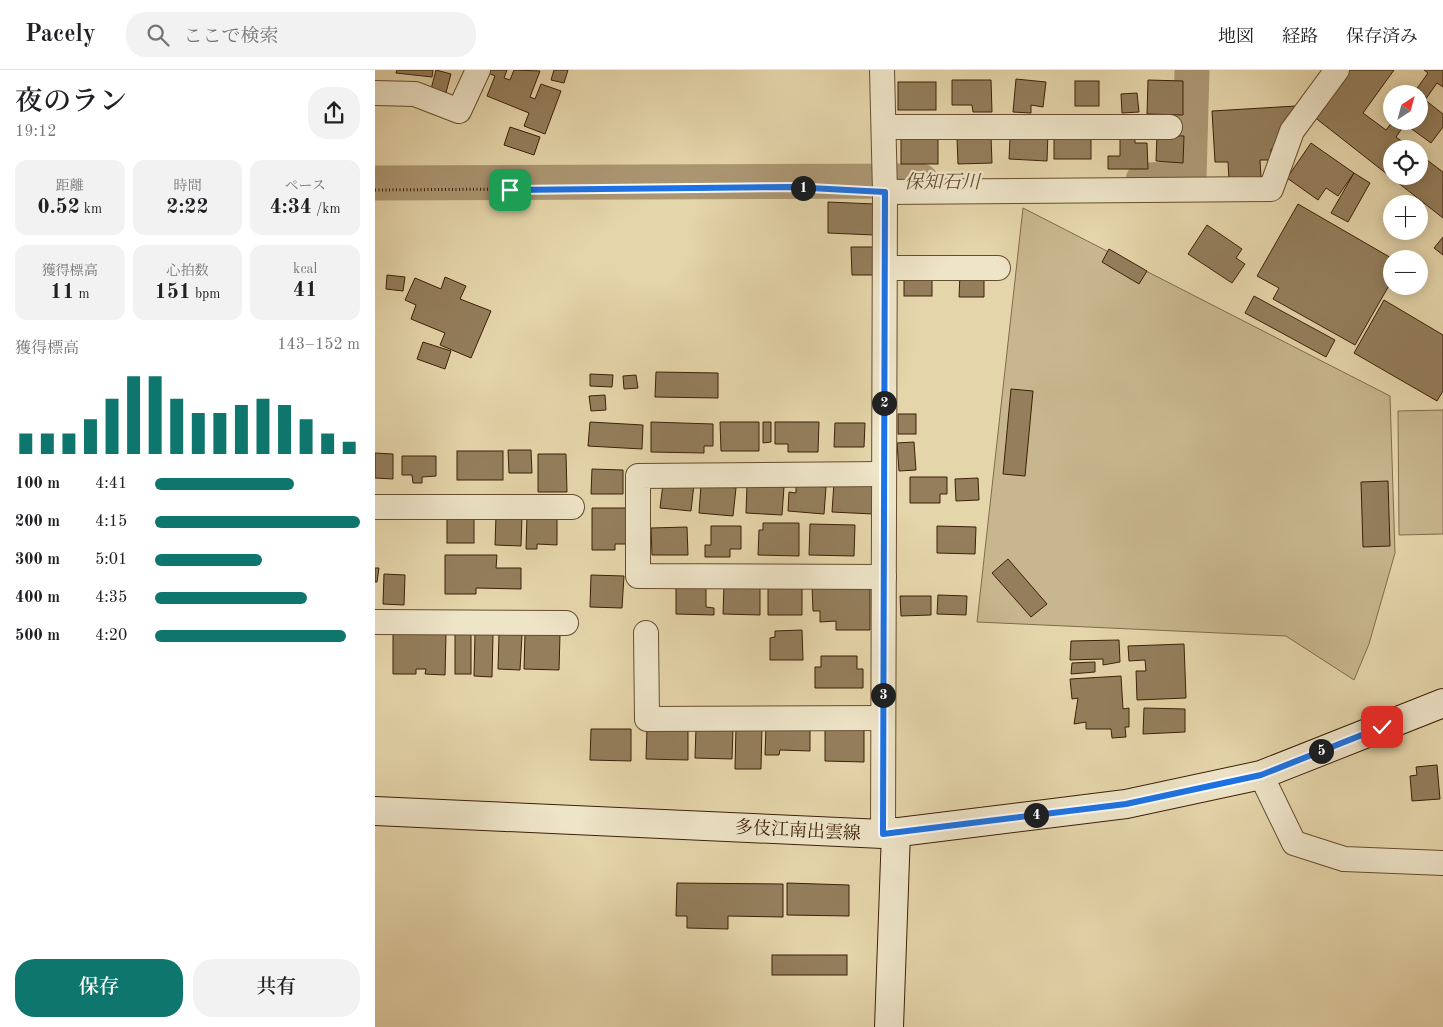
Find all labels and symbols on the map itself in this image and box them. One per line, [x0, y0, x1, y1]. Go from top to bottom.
north arrow [1383, 85, 1427, 130]
pin [489, 169, 531, 211]
water label: 保知石川 [904, 172, 982, 193]
pin: 1 [791, 176, 815, 200]
pin: 2 [871, 390, 897, 416]
pin: 3 [871, 682, 895, 708]
pin [1361, 706, 1403, 748]
pin: 5 [1309, 738, 1333, 764]
pin: 4 [1023, 802, 1049, 828]
street label: 多伎江南出雲線 [735, 817, 861, 843]

